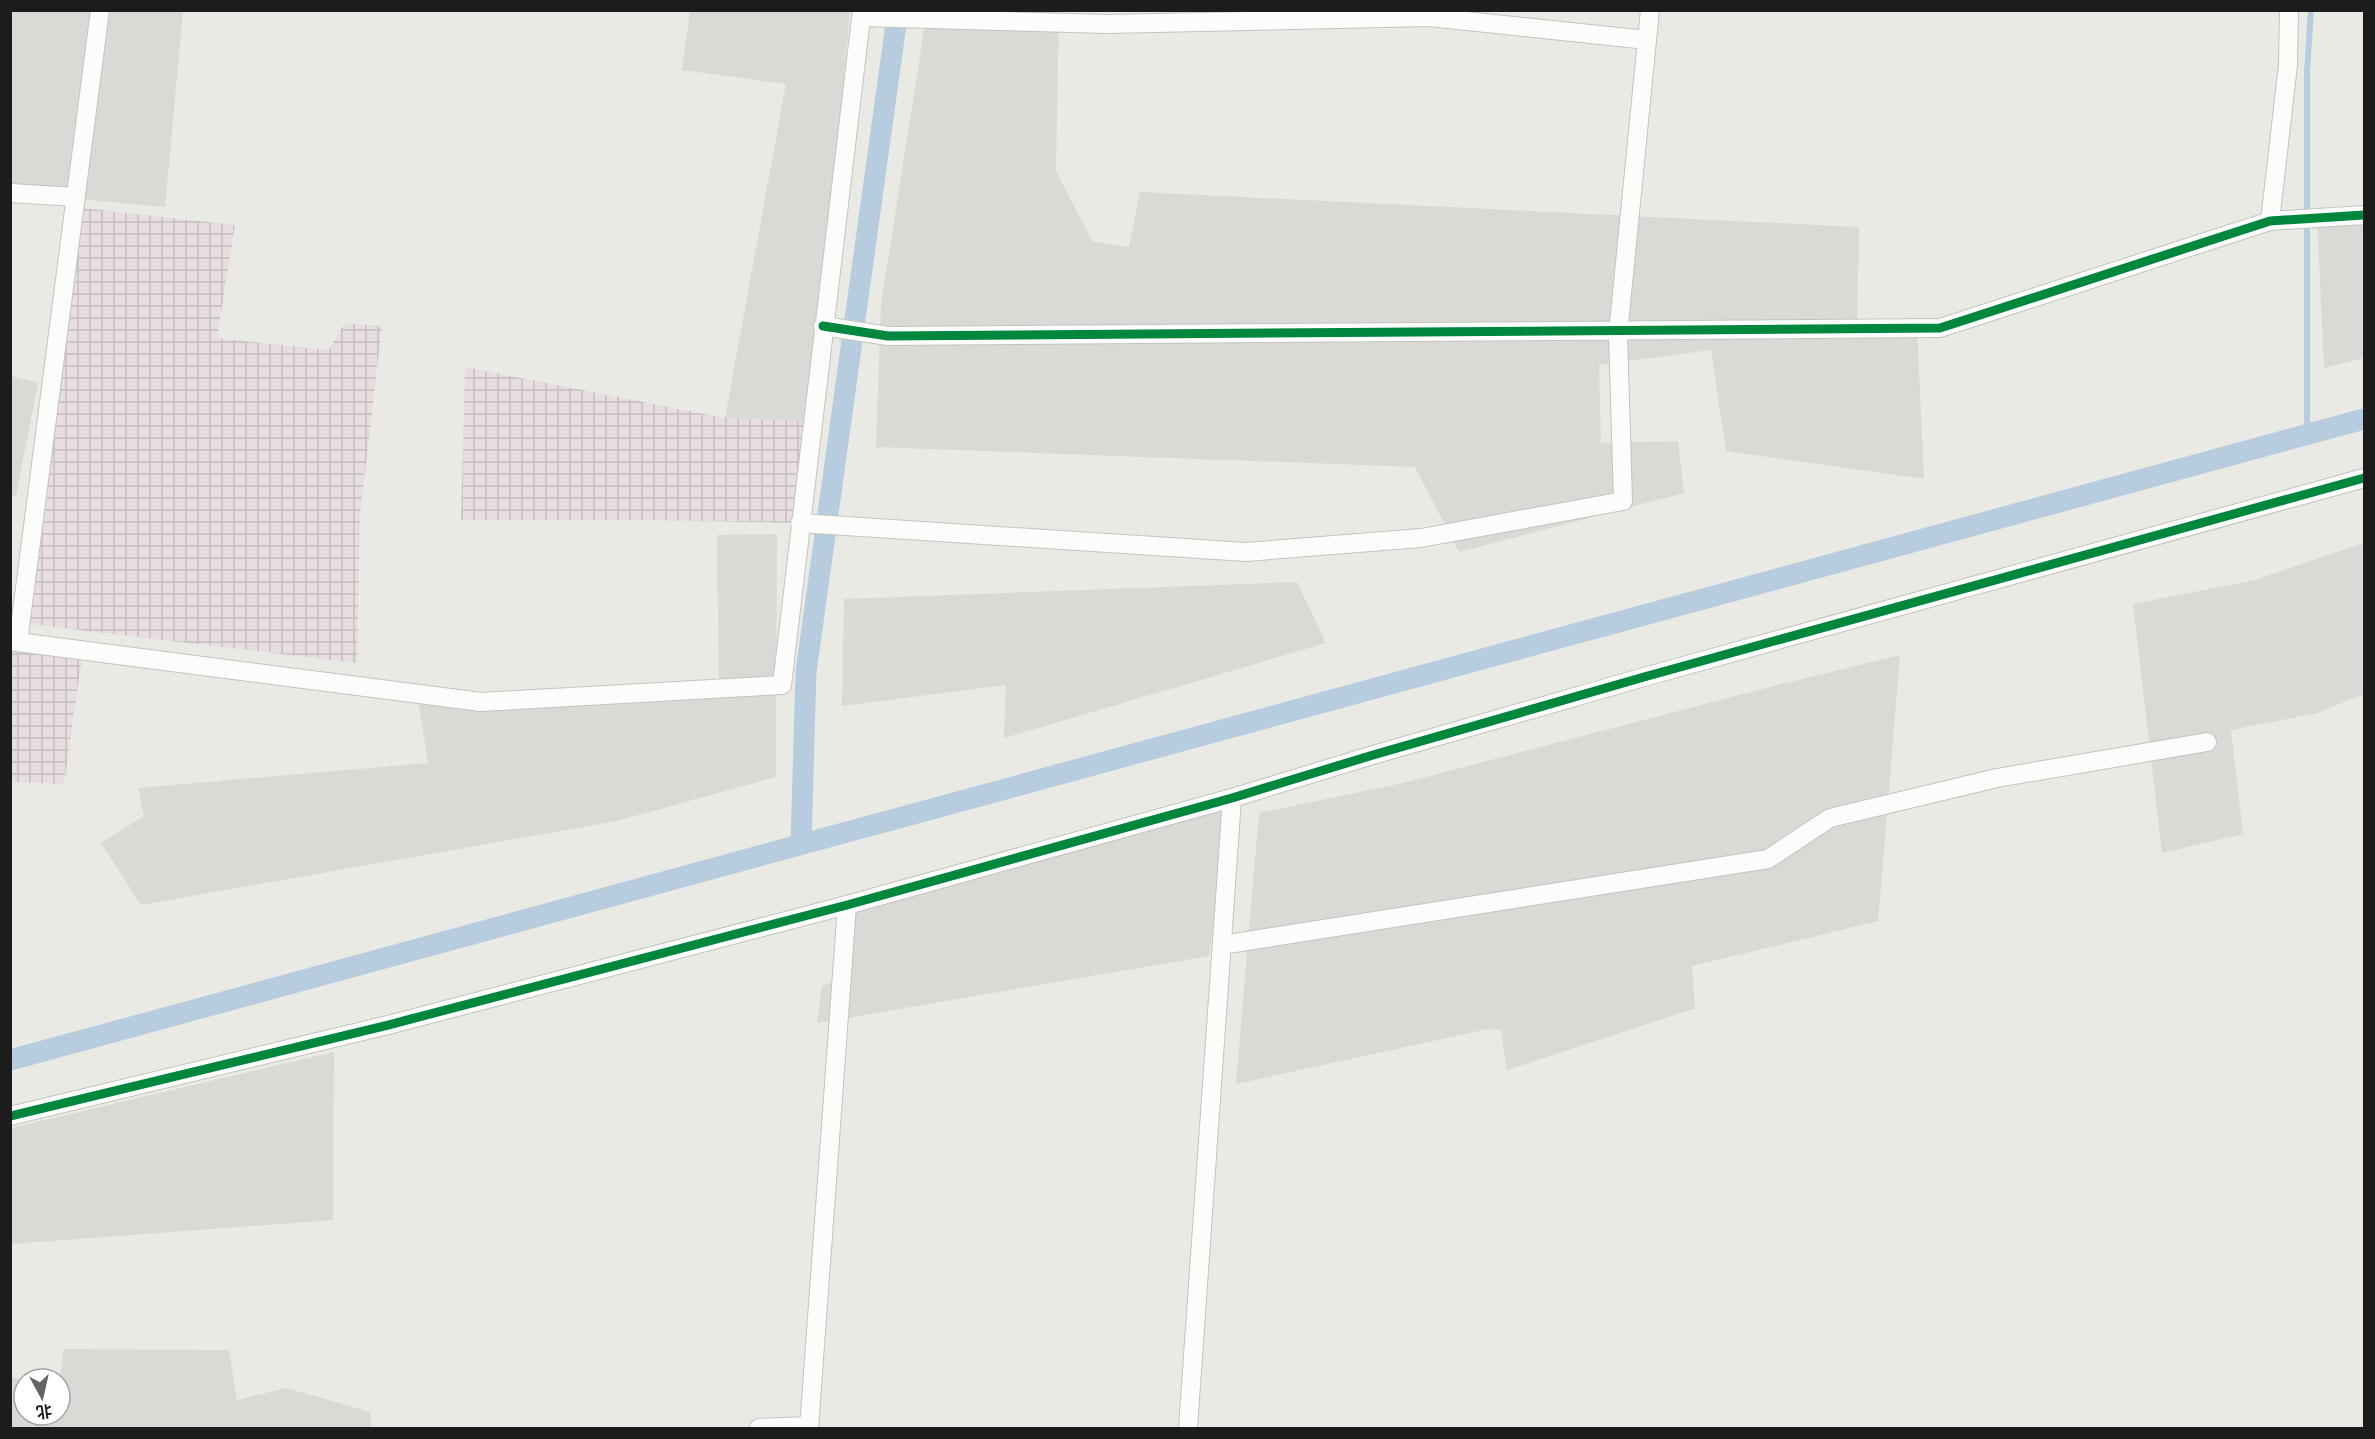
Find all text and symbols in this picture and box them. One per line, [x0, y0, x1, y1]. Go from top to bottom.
north arrow [12, 1367, 72, 1427]
text: 北 [35, 1401, 53, 1422]

